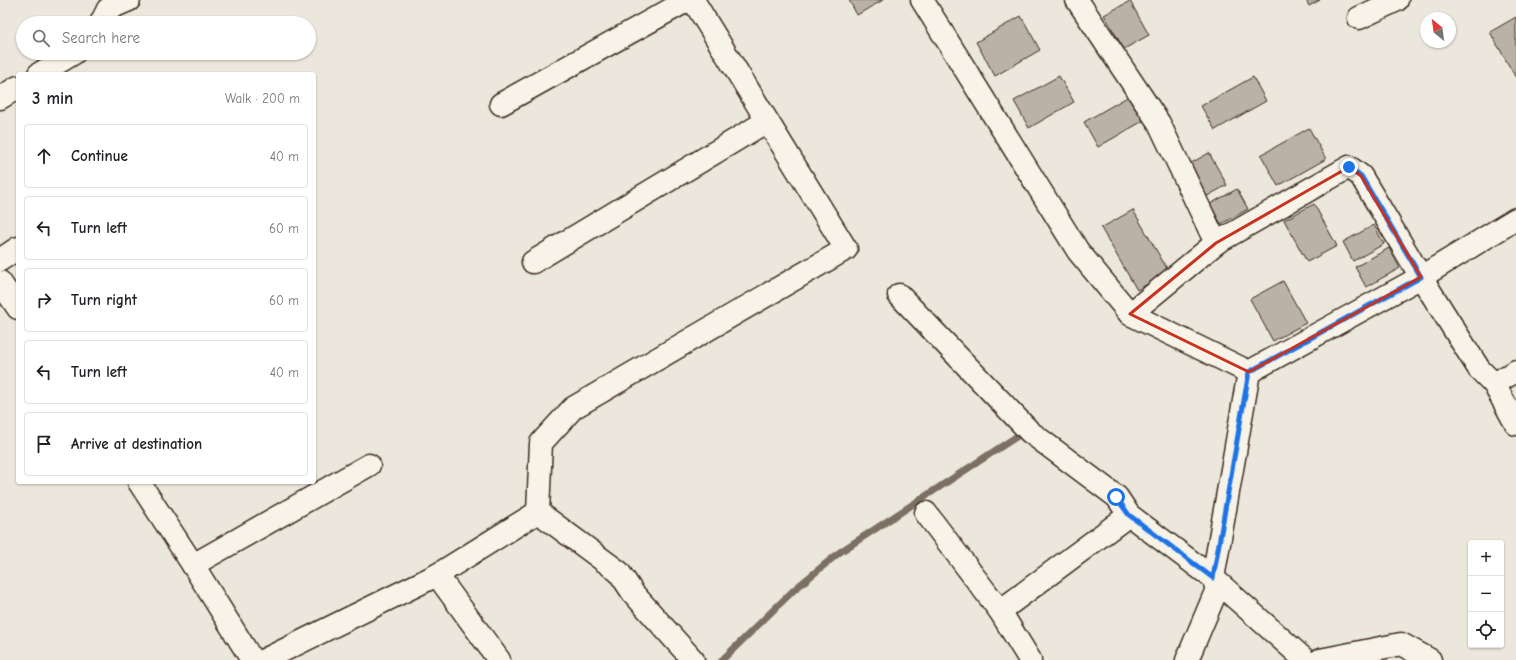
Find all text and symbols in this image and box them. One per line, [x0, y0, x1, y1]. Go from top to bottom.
north arrow [1420, 12, 1456, 48]
search box [16, 16, 316, 60]
icon: search [30, 27, 52, 49]
text: Search here [62, 29, 140, 47]
text: 3 min [32, 89, 73, 108]
text: Walk · 200 m [225, 91, 300, 106]
icon: ahead [33, 145, 55, 167]
text: Continue [71, 147, 128, 165]
text: 40 m [270, 149, 299, 164]
route end [1340, 158, 1358, 176]
icon: left [33, 217, 55, 239]
text: Turn left [71, 219, 127, 237]
text: 60 m [269, 221, 299, 236]
icon: right [33, 289, 55, 311]
text: Turn right [71, 291, 137, 309]
text: 60 m [269, 293, 299, 308]
icon: left [33, 361, 55, 383]
text: Turn left [71, 363, 127, 381]
text: 40 m [270, 365, 299, 380]
icon: arrive [33, 433, 55, 455]
text: Arrive at destination [71, 435, 202, 453]
route start [1107, 488, 1125, 506]
map controls [1468, 540, 1504, 648]
button: + [1468, 540, 1504, 576]
button: − [1468, 576, 1504, 612]
button: locate [1468, 612, 1504, 648]

